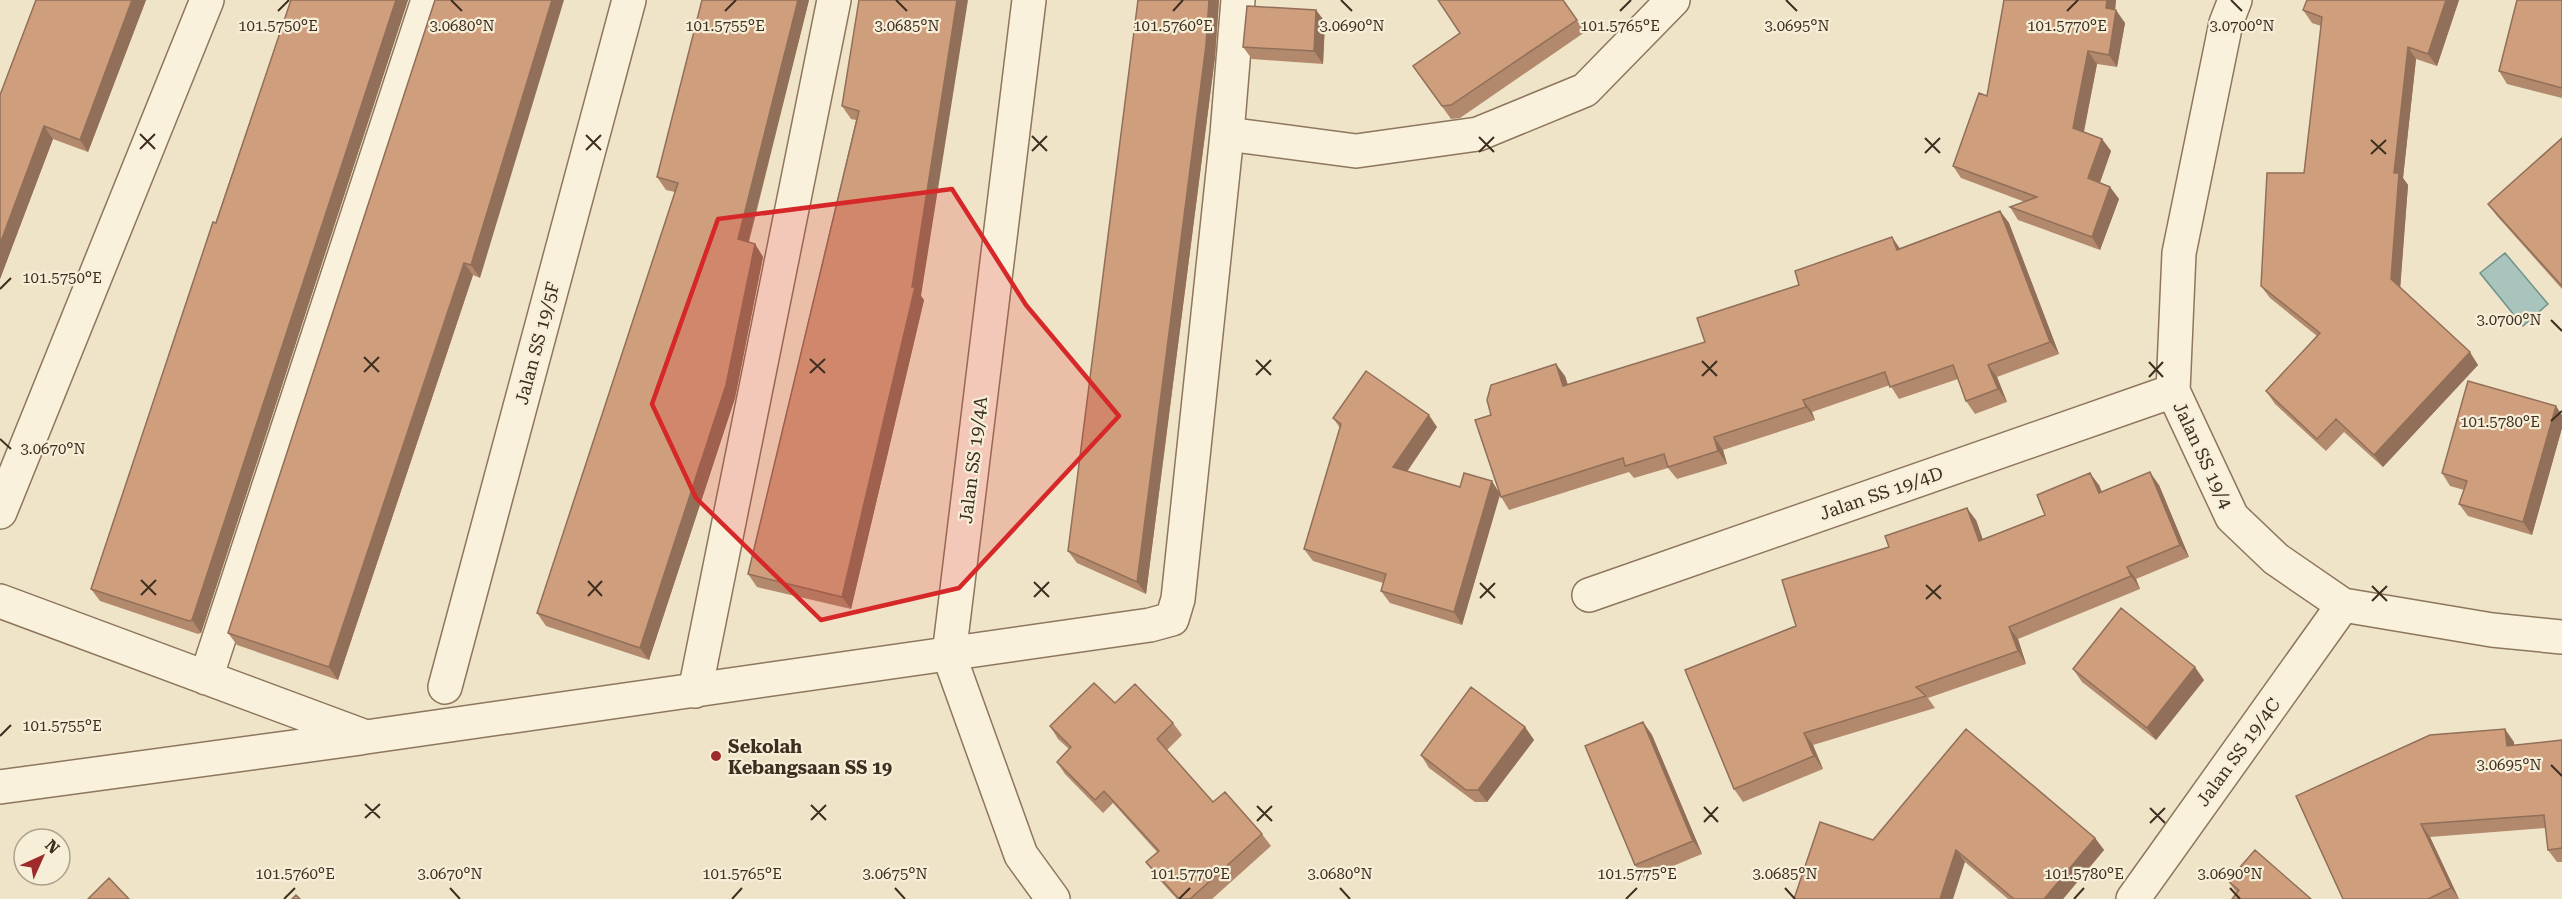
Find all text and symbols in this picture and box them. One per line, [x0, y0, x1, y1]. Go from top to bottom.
text: 101.5750°E [238, 17, 318, 35]
text: 3.0680°N [429, 17, 495, 35]
text: 101.5755°E [685, 17, 765, 35]
text: 3.0685°N [874, 17, 940, 35]
text: 101.5760°E [1133, 17, 1213, 35]
text: 3.0690°N [1319, 17, 1385, 35]
text: 101.5765°E [1580, 17, 1660, 35]
text: 3.0695°N [1764, 17, 1830, 35]
text: 101.5770°E [2027, 17, 2107, 35]
text: 3.0700°N [2209, 17, 2275, 35]
text: 101.5750°E [22, 269, 102, 287]
street label: Jalan SS 19/5F [511, 279, 564, 407]
text: 3.0700°N [2476, 311, 2542, 329]
street label: Jalan SS 19/4A [955, 395, 991, 525]
street label: Jalan SS 19/4 [2169, 398, 2237, 512]
text: 101.5780°E [2460, 413, 2540, 431]
text: 3.0670°N [20, 440, 86, 458]
street label: Jalan SS 19/4D [1816, 462, 1946, 524]
street label: Jalan SS 19/4C [2192, 694, 2284, 810]
text: 101.5755°E [22, 717, 102, 735]
place label: Sekolah Kebangsaan SS 19 [728, 736, 892, 778]
marker: Sekolah Kebangsaan SS 19 [709, 749, 723, 763]
text: 3.0695°N [2476, 756, 2542, 774]
north arrow [12, 827, 72, 887]
text: N [41, 836, 63, 858]
text: 101.5760°E [255, 865, 335, 883]
text: 3.0670°N [417, 865, 483, 883]
text: 101.5765°E [702, 865, 782, 883]
text: 3.0675°N [862, 865, 928, 883]
text: 101.5770°E [1150, 865, 1230, 883]
text: 3.0680°N [1307, 865, 1373, 883]
text: 101.5775°E [1597, 865, 1677, 883]
text: 3.0685°N [1752, 865, 1818, 883]
text: 101.5780°E [2044, 865, 2124, 883]
text: 3.0690°N [2197, 865, 2263, 883]

